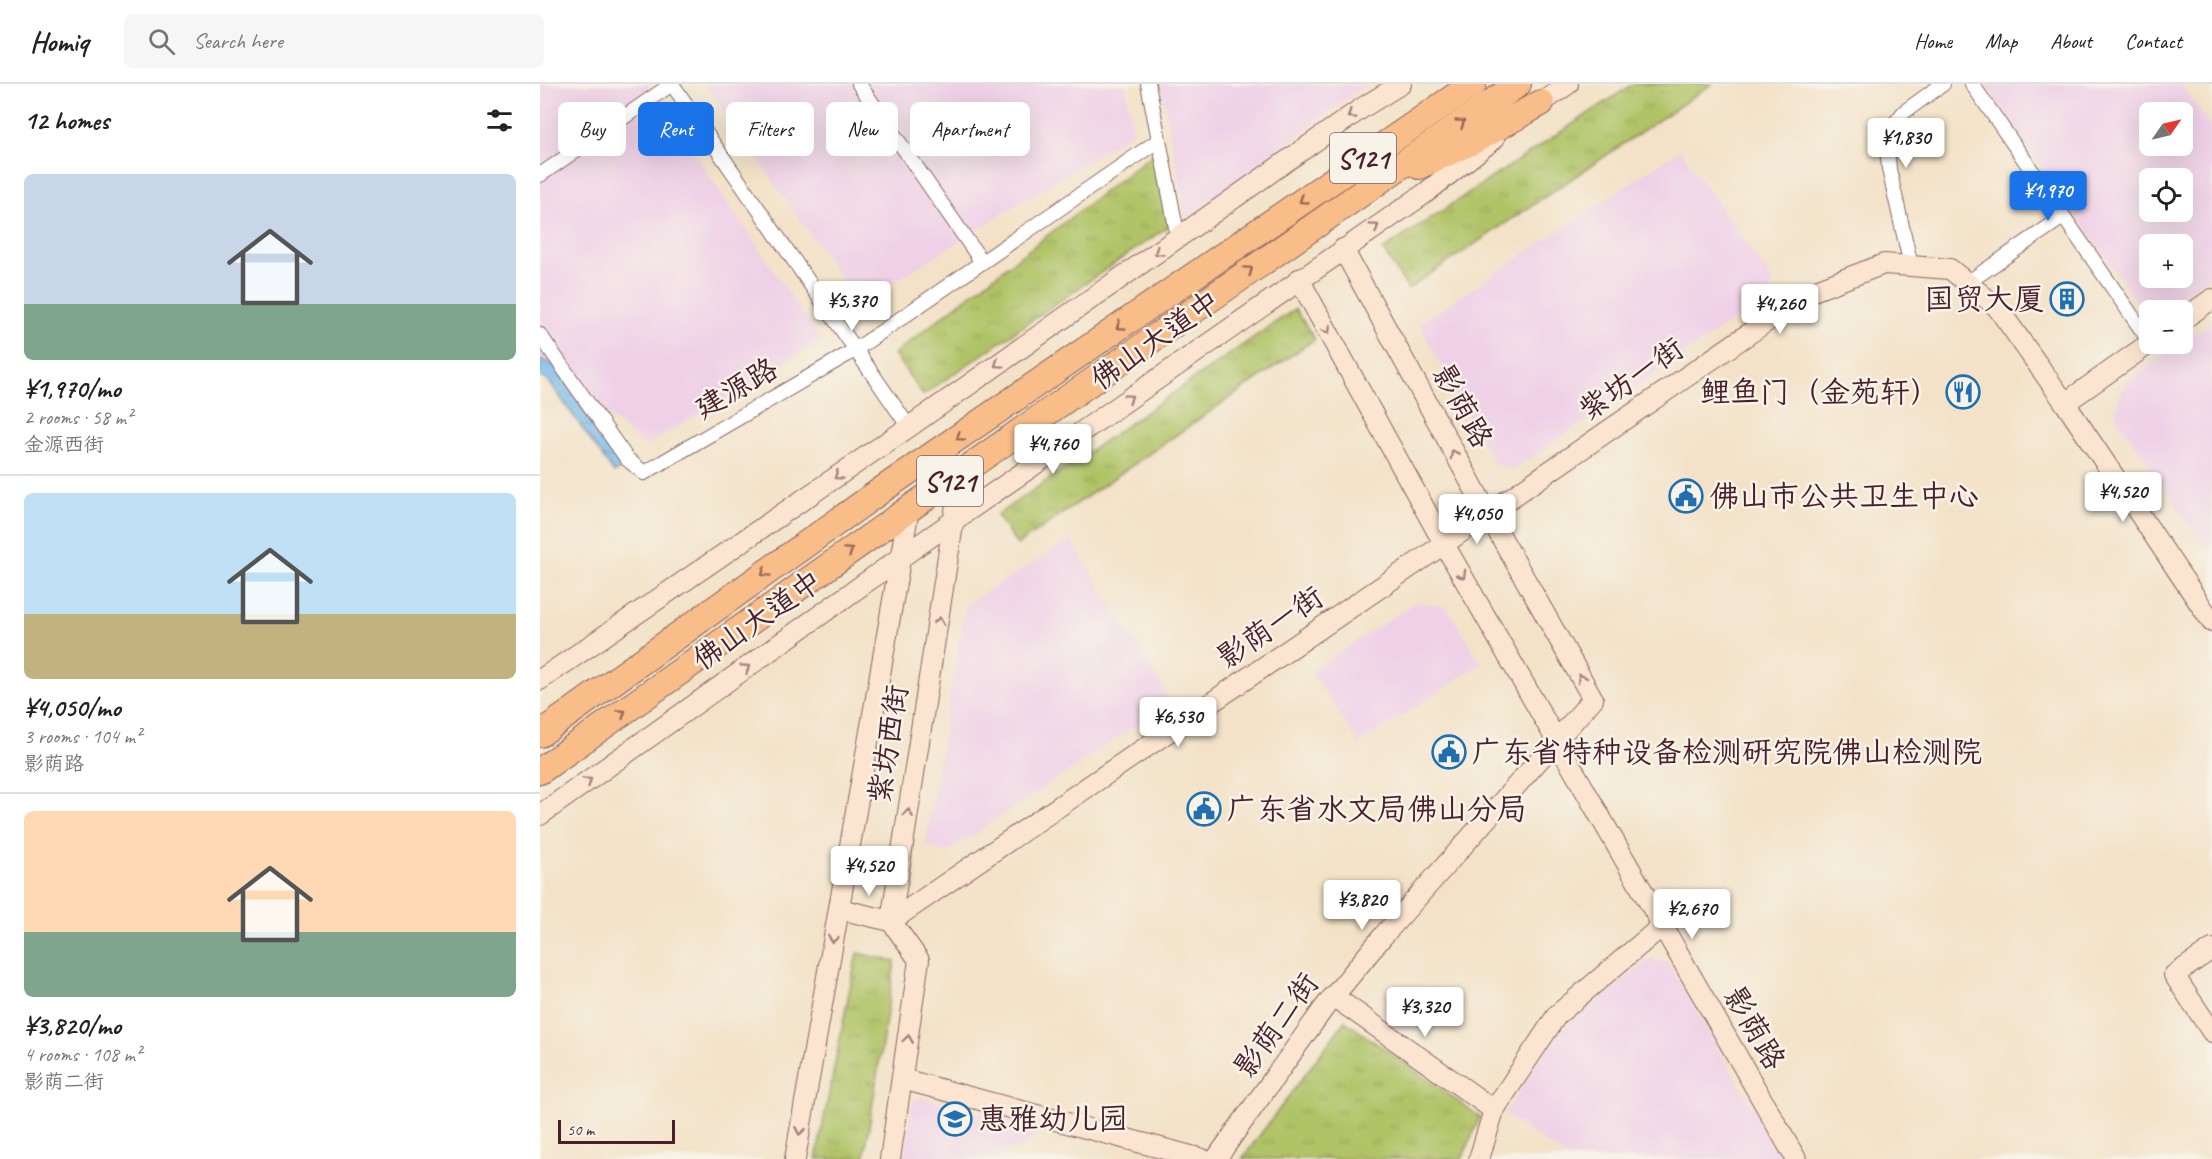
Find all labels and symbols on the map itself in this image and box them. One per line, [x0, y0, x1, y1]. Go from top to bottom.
north arrow [2139, 102, 2193, 156]
one-way arrow [1347, 108, 1358, 119]
pin: ¥1,830 [1857, 118, 1955, 169]
one-way arrow [1455, 119, 1466, 130]
road number: S121 [1330, 133, 1396, 183]
pin: ¥1,970 [1999, 171, 2097, 222]
one-way arrow [1299, 192, 1309, 204]
one-way arrow [1368, 223, 1379, 234]
one-way arrow [1153, 245, 1164, 256]
one-way arrow [1243, 266, 1254, 277]
place label: 国贸大厦 [1924, 280, 2044, 318]
pin: ¥5,370 [803, 281, 901, 332]
street label: 佛山大道中 [1083, 281, 1227, 399]
building icon: 国贸大厦 [2049, 281, 2085, 317]
pin: ¥4,260 [1731, 284, 1829, 335]
one-way arrow [1115, 319, 1126, 330]
one-way arrow [1320, 324, 1331, 335]
street label: 紫坊一街 [1571, 329, 1691, 429]
street label: 建源路 [688, 349, 784, 427]
one-way arrow [994, 357, 1005, 368]
street label: 影荫路 [1425, 357, 1501, 455]
place label: 鲤鱼门（金苑轩） [1700, 373, 1940, 411]
restaurant icon: 鲤鱼门（金苑轩） [1945, 374, 1981, 410]
one-way arrow [1123, 395, 1134, 406]
pin: ¥4,760 [1004, 424, 1102, 475]
one-way arrow [955, 430, 966, 441]
one-way arrow [1450, 449, 1461, 460]
road number: S121 [917, 456, 983, 506]
one-way arrow [834, 469, 845, 480]
pin: ¥4,520 [2074, 472, 2172, 523]
place label: 佛山市公共卫生中心 [1709, 477, 1979, 515]
public building icon: 佛山市公共卫生中心 [1668, 478, 1704, 514]
pin: ¥4,050 [1428, 494, 1526, 545]
one-way arrow [843, 547, 854, 558]
street label: 佛山大道中 [685, 561, 829, 679]
one-way arrow [761, 566, 772, 577]
one-way arrow [1455, 569, 1466, 579]
street label: 影荫一街 [1210, 578, 1330, 676]
one-way arrow [932, 616, 944, 625]
one-way arrow [740, 664, 751, 675]
one-way arrow [1577, 674, 1588, 684]
street label: 紫坊西街 [860, 682, 916, 806]
pin: ¥6,530 [1129, 697, 1227, 748]
one-way arrow [615, 709, 626, 720]
place label: 广东省特种设备检测研究院佛山检测院 [1472, 733, 1982, 771]
public building icon: 广东省特种设备检测研究院佛山检测院 [1431, 734, 1467, 770]
one-way arrow [581, 777, 592, 788]
place label: 广东省水文局佛山分局 [1227, 790, 1527, 828]
public building icon: 广东省水文局佛山分局 [1186, 791, 1222, 827]
one-way arrow [901, 809, 914, 819]
pin: ¥4,520 [820, 846, 918, 897]
pin: ¥3,820 [1313, 880, 1411, 931]
pin: ¥2,670 [1643, 889, 1741, 940]
one-way arrow [828, 934, 840, 944]
street label: 影荫二街 [1225, 965, 1327, 1085]
street label: 影荫路 [1716, 980, 1794, 1076]
pin: ¥3,320 [1376, 987, 1474, 1038]
one-way arrow [901, 1034, 913, 1043]
place label: 惠雅幼儿园 [978, 1100, 1128, 1138]
school or university icon: 惠雅幼儿园 [937, 1101, 973, 1137]
scale bar [558, 1117, 675, 1144]
one-way arrow [794, 1126, 807, 1136]

